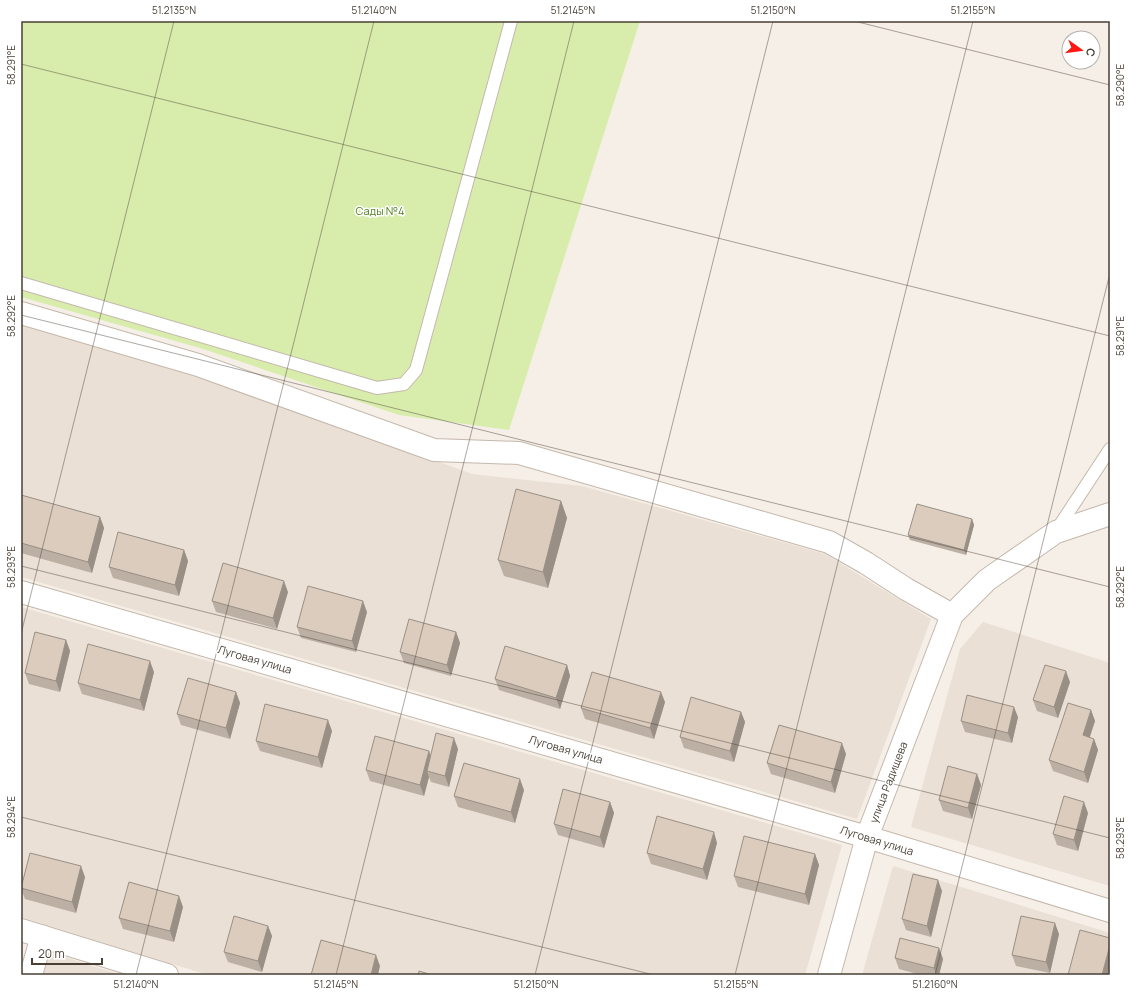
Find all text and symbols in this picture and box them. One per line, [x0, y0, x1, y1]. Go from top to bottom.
text: 51.2135°N [152, 3, 196, 17]
text: 51.2140°N [352, 3, 397, 17]
text: 51.2145°N [551, 3, 595, 17]
text: 51.2150°N [751, 3, 795, 17]
text: 51.2155°N [951, 3, 995, 17]
north arrow [1061, 30, 1101, 70]
text: 58.291°E [4, 45, 18, 85]
text: С [1083, 47, 1099, 58]
text: 58.290°E [1113, 64, 1127, 106]
park label: Сады №4 [356, 203, 404, 218]
text: 58.292°E [4, 295, 18, 337]
text: 58.291°E [1113, 316, 1127, 356]
text: 58.293°E [4, 546, 18, 588]
text: 58.292°E [1113, 566, 1127, 608]
street label: Луговая улица [216, 641, 294, 677]
street label: Луговая улица [527, 731, 605, 767]
street label: улица Радищева [866, 739, 910, 825]
text: 58.294°E [4, 796, 18, 838]
text: 58.293°E [1113, 817, 1127, 859]
street label: Луговая улица [838, 822, 916, 858]
scale bar [32, 940, 102, 966]
text: 20 m [38, 945, 65, 962]
text: 51.2140°N [114, 977, 159, 991]
text: 51.2145°N [314, 977, 358, 991]
text: 51.2150°N [514, 977, 558, 991]
text: 51.2155°N [714, 977, 758, 991]
text: 51.2160°N [912, 977, 958, 991]

